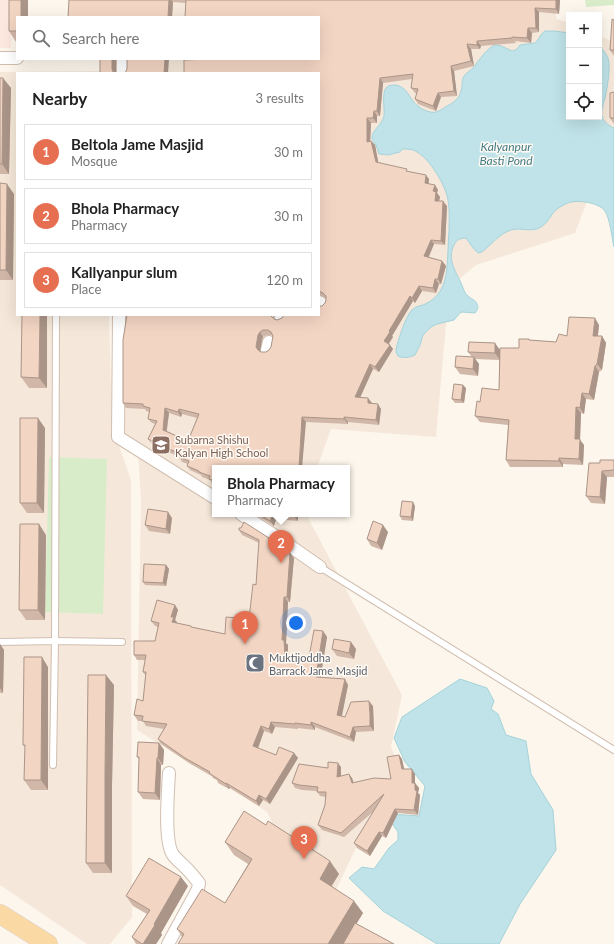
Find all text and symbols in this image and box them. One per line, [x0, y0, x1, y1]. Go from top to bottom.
map controls [566, 12, 602, 120]
button: + [566, 12, 602, 48]
search box [16, 16, 320, 60]
icon: search [30, 27, 52, 49]
text: Search here [62, 29, 139, 47]
button: − [566, 48, 602, 84]
button: locate [566, 84, 602, 120]
text: Nearby [32, 88, 87, 109]
text: 3 results [256, 90, 304, 106]
text: Beltola Jame Masjid [71, 135, 204, 153]
water label: Kalyanpur Basti Pond [479, 139, 533, 168]
text: 1 [42, 144, 50, 160]
text: 30 m [274, 144, 303, 160]
text: Mosque [71, 153, 117, 169]
text: Bhola Pharmacy [71, 199, 179, 217]
text: 2 [42, 208, 50, 224]
text: 30 m [274, 208, 303, 224]
text: Pharmacy [71, 217, 127, 233]
text: Kallyanpur slum [71, 263, 177, 281]
text: 3 [42, 272, 50, 288]
text: 120 m [266, 272, 303, 288]
text: Place [71, 281, 101, 297]
place label: Subarna Shishu Kalyan High School [175, 433, 268, 459]
school or university icon: Subarna Shishu Kalyan High School [150, 434, 172, 456]
popup [212, 465, 350, 517]
text: Bhola Pharmacy [227, 474, 335, 492]
text: Pharmacy [227, 492, 283, 508]
pin: 2 [268, 530, 294, 563]
pin: 1 [232, 611, 258, 644]
your location [286, 613, 306, 633]
place label: Muktijoddha Barrack Jame Masjid [269, 651, 368, 677]
mosque icon: Muktijoddha Barrack Jame Masjid [244, 652, 266, 674]
pin: 3 [291, 826, 317, 859]

